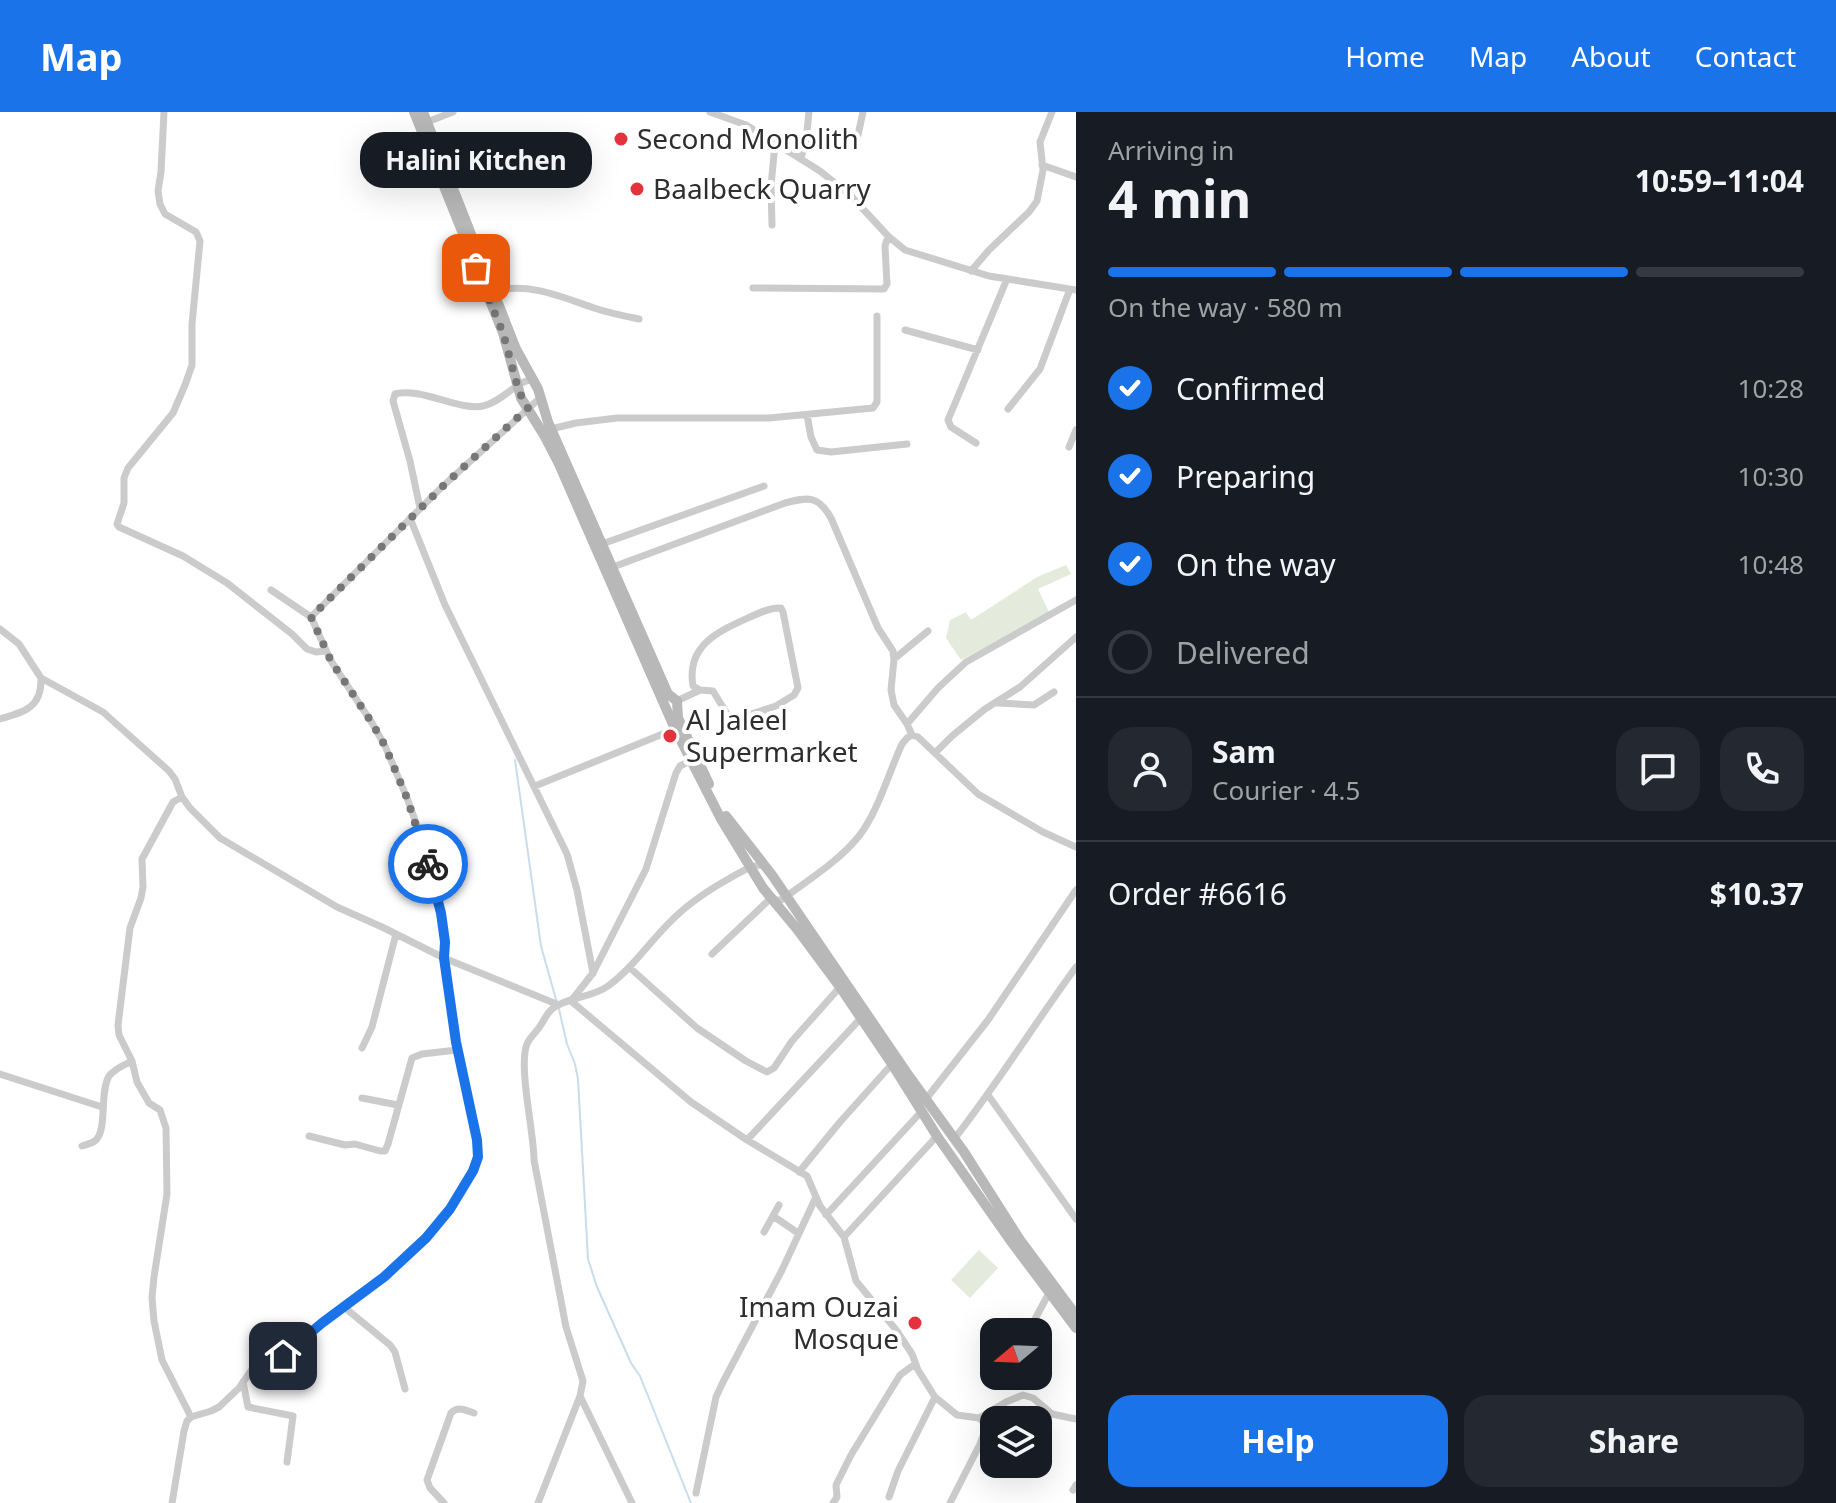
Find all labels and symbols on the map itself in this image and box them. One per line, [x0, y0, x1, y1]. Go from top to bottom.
place label: Second Monolith [637, 119, 859, 157]
marker: Second Monolith [612, 130, 630, 148]
callout: Halini Kitchen [360, 132, 592, 188]
place label: Baalbeck Quarry [653, 169, 872, 207]
marker: Baalbeck Quarry [628, 180, 646, 198]
pin [442, 234, 510, 302]
place label: Al Jaleel Supermarket [686, 700, 858, 770]
marker: Al Jaleel Supermarket [661, 727, 679, 745]
courier [388, 824, 468, 904]
place label: Imam Ouzai Mosque [739, 1287, 899, 1357]
marker: Imam Ouzai Mosque [906, 1314, 924, 1332]
north arrow [980, 1318, 1052, 1390]
pin [249, 1322, 317, 1390]

